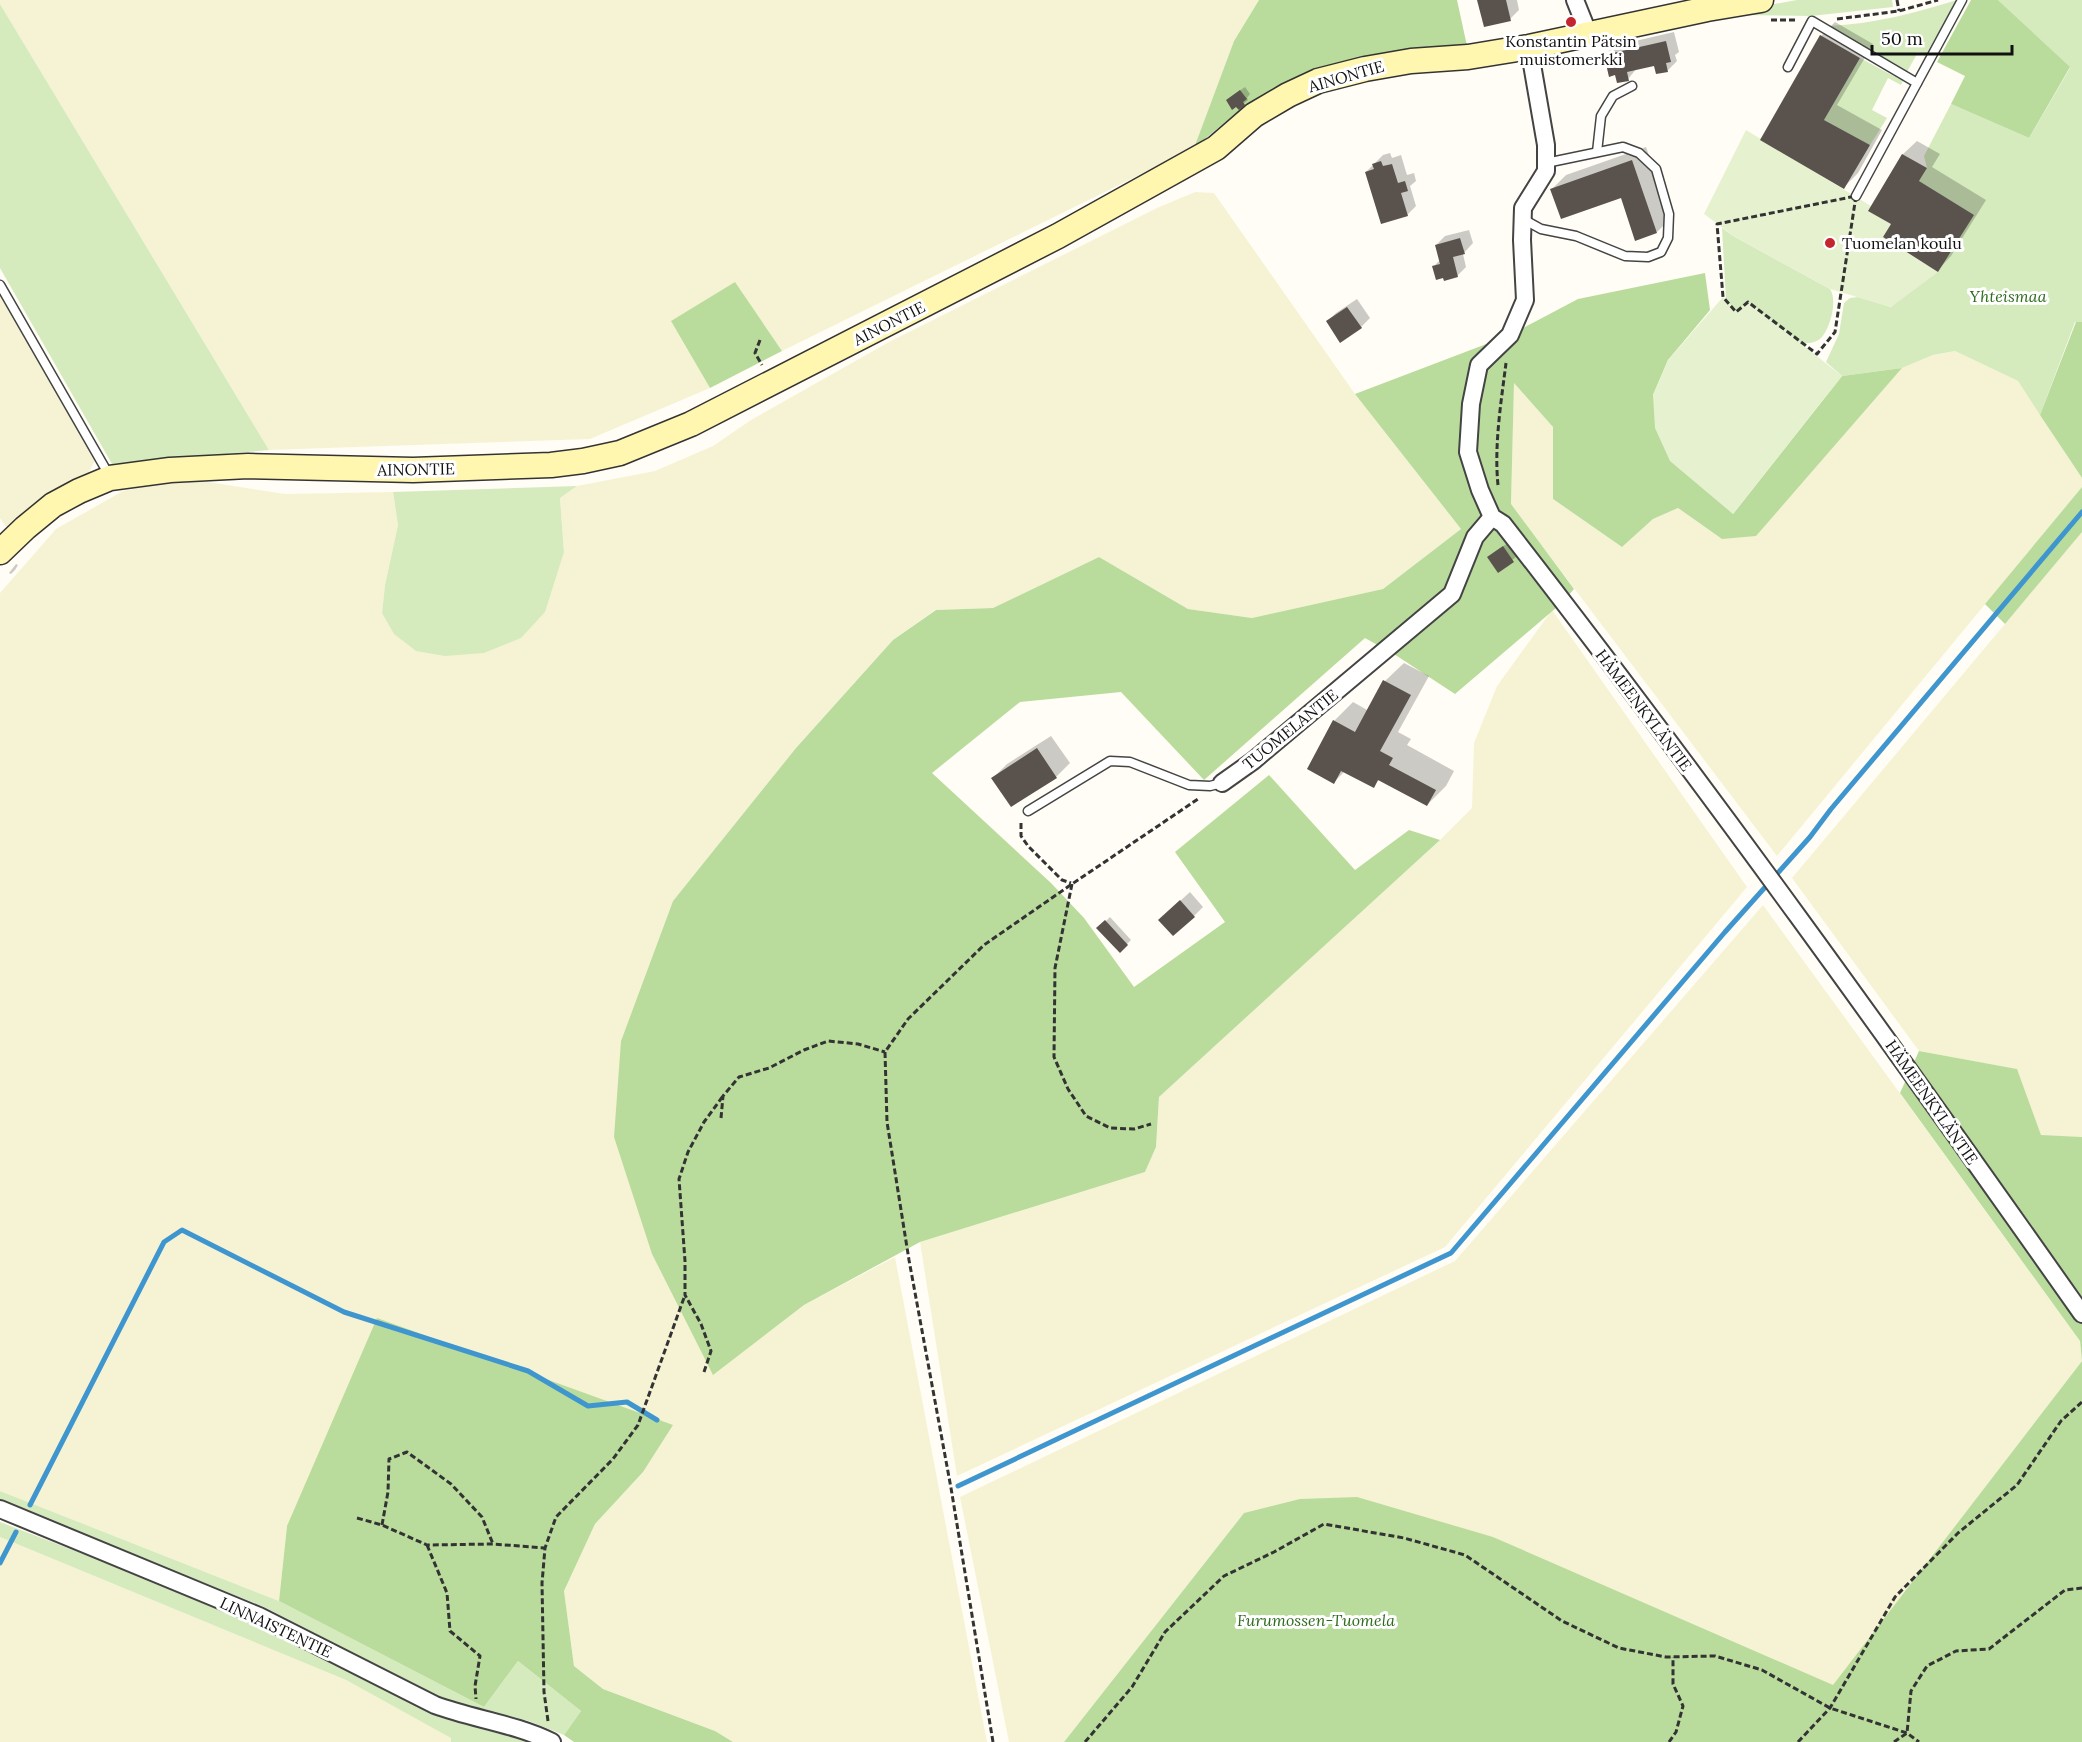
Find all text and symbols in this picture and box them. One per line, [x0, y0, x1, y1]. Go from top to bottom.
marker: Konstantin Pätsin muistomerkki [1564, 15, 1578, 29]
scale bar [1872, 18, 2012, 56]
text: 50 m [1881, 27, 1923, 50]
place label: Konstantin Pätsin muistomerkki [1505, 31, 1637, 69]
street label: AINONTIE [1305, 56, 1386, 97]
place label: Tuomelan koulu [1842, 233, 1962, 253]
marker: Tuomelan koulu [1823, 236, 1837, 250]
park label: Yhteismaa [1970, 286, 2047, 306]
street label: AINONTIE [849, 296, 928, 350]
street label: AINONTIE [376, 458, 455, 480]
street label: HÄMEENKYLÄNTIE [1592, 645, 1696, 775]
street label: TUOMELANTIE [1238, 684, 1342, 774]
street label: HÄMEENKYLÄNTIE [1881, 1036, 1983, 1168]
street label: LINNAISTENTIE [217, 1592, 335, 1662]
park label: Furumossen-Tuomela [1237, 1610, 1395, 1630]

